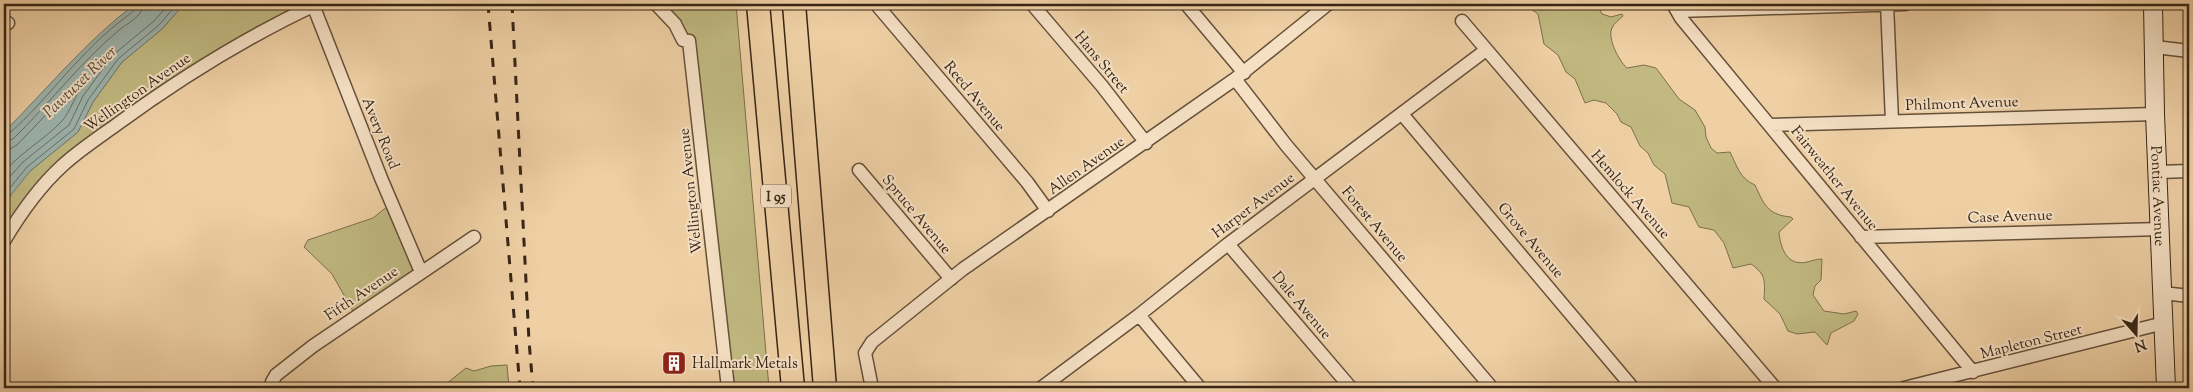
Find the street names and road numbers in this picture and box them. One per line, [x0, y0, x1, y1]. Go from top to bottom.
street label: Hans Street [1069, 27, 1133, 99]
street label: Wellington Avenue [80, 48, 196, 138]
street label: Reed Avenue [938, 57, 1010, 137]
street label: Philmont Avenue [1905, 92, 2019, 117]
street label: Avery Road [356, 94, 404, 173]
street label: Fairweather Avenue [1785, 122, 1883, 236]
street label: Wellington Avenue [674, 127, 709, 255]
street label: Allen Avenue [1044, 132, 1130, 201]
street label: Pontiac Avenue [2144, 145, 2169, 247]
street label: Hemlock Avenue [1585, 146, 1674, 244]
street label: Harper Avenue [1208, 168, 1300, 244]
street label: Spruce Avenue [876, 170, 956, 259]
street label: Forest Avenue [1336, 182, 1412, 267]
road number: I 95 [761, 185, 791, 208]
street label: Grove Avenue [1492, 198, 1568, 283]
street label: Case Avenue [1967, 206, 2053, 229]
street label: Fifth Avenue [321, 262, 403, 327]
street label: Dale Avenue [1266, 267, 1336, 345]
street label: Mapleton Street [1978, 320, 2084, 365]

